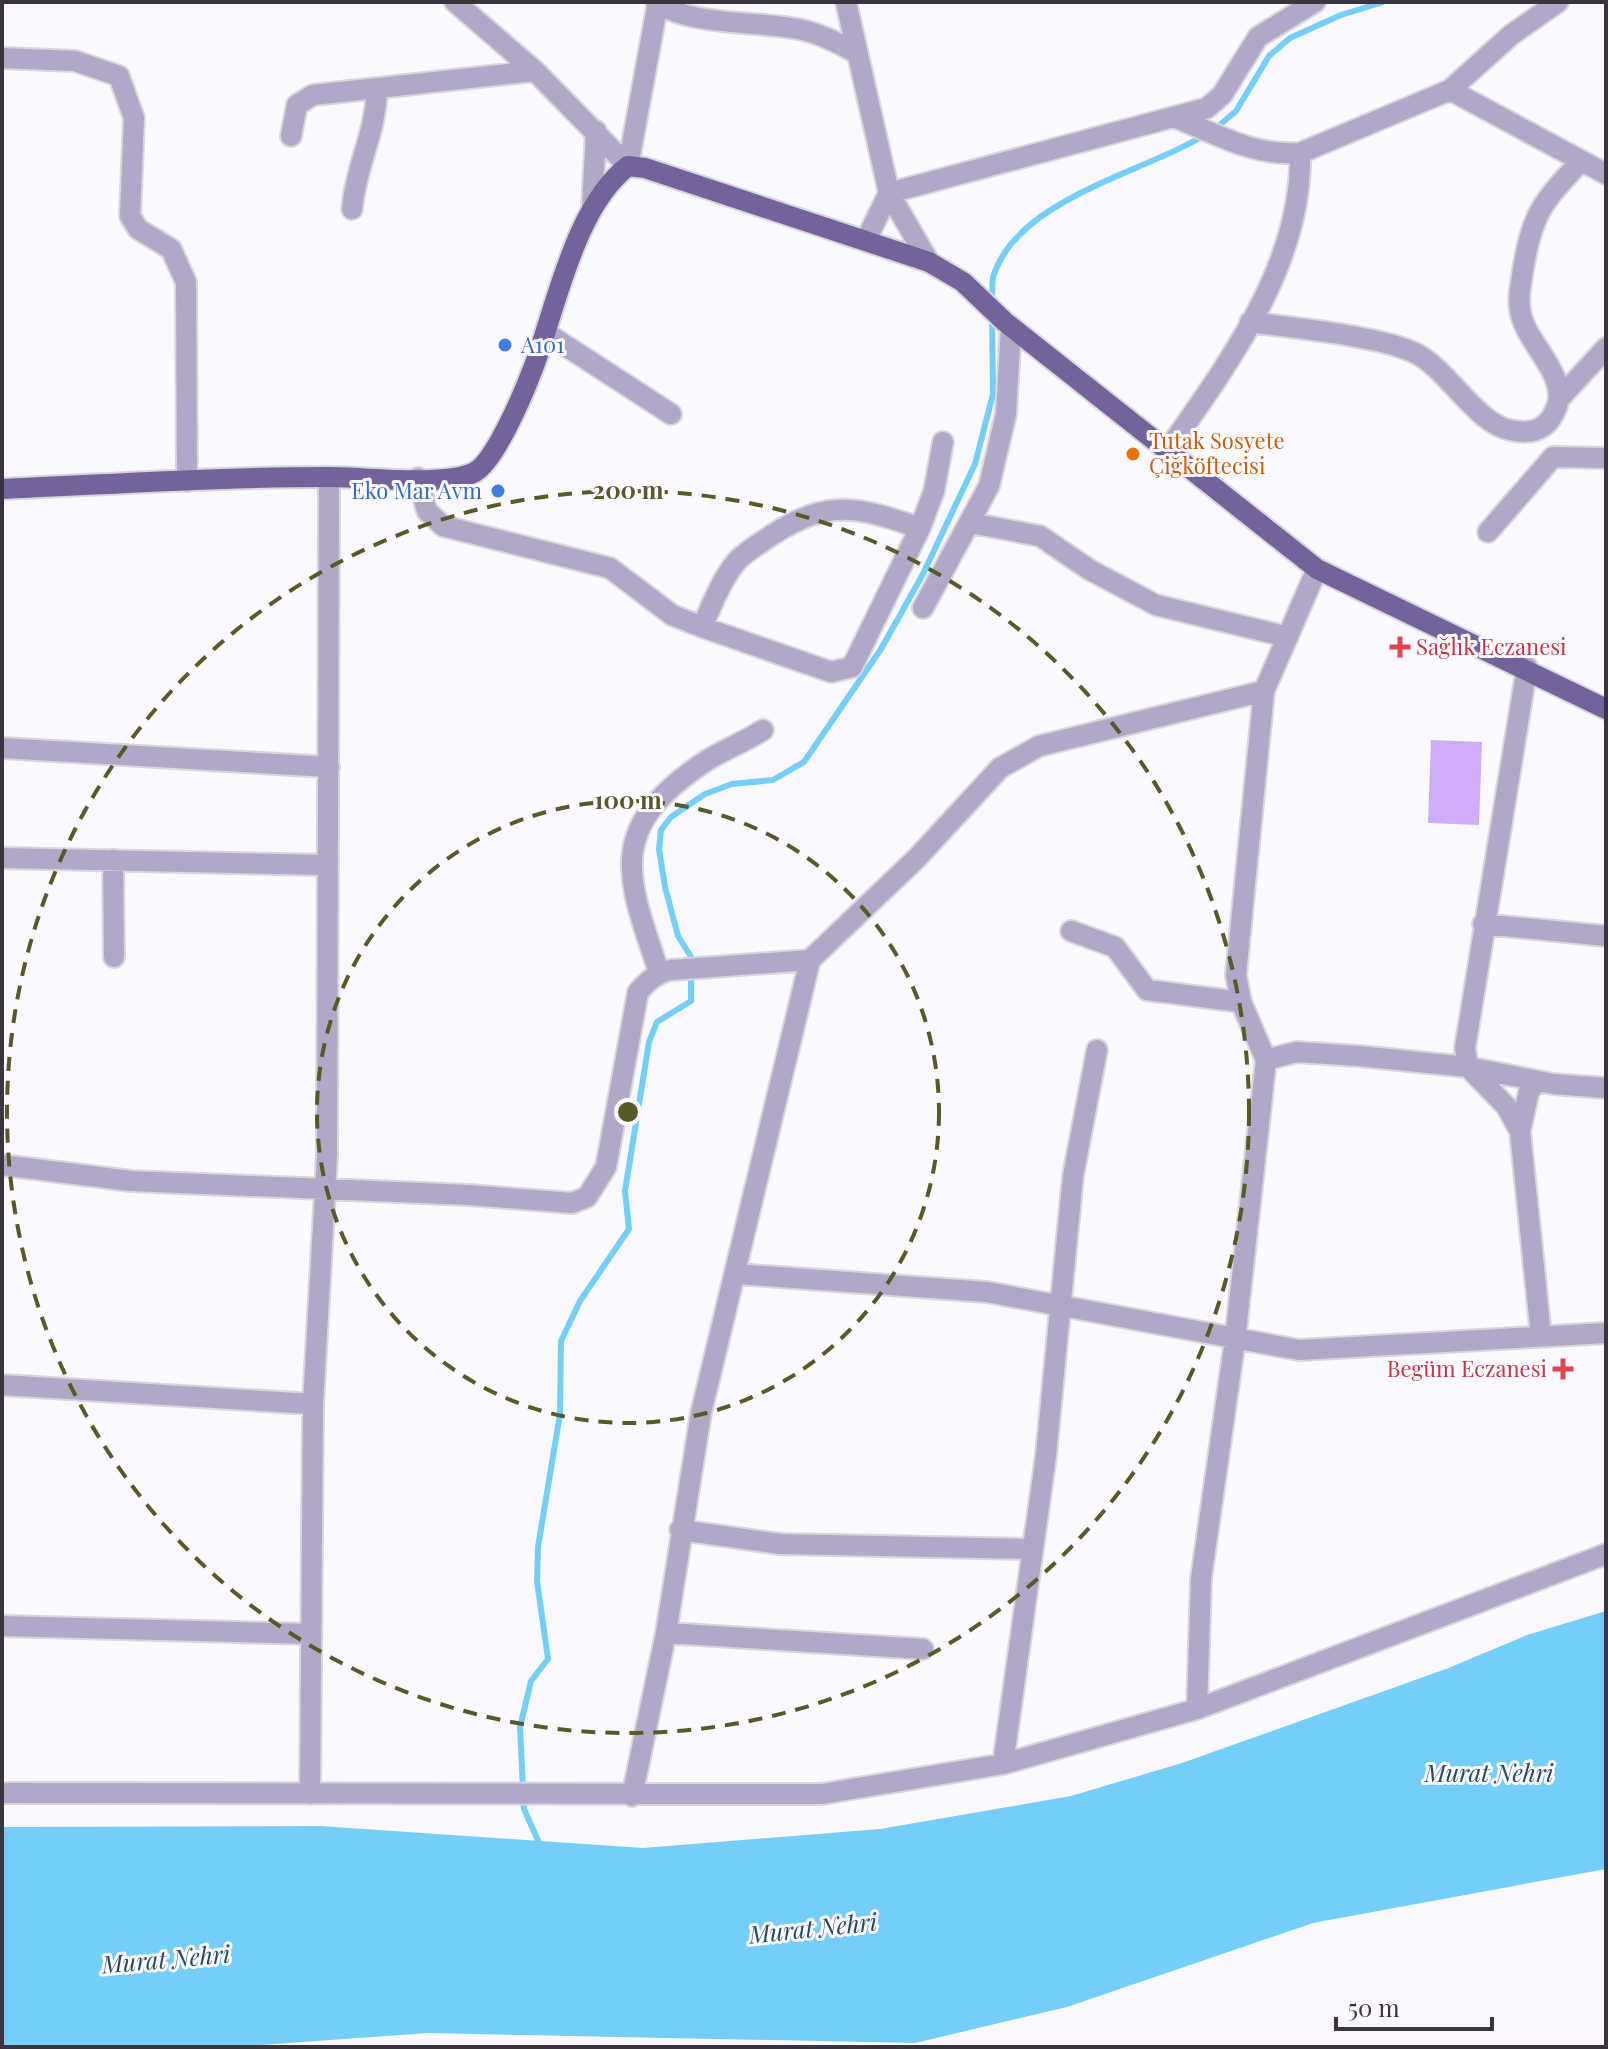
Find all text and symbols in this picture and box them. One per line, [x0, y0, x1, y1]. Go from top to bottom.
place label: A101 [520, 329, 564, 359]
marker: A101 [496, 336, 514, 354]
place label: Tutak Sosyete Çiğköftecisi [1149, 425, 1285, 480]
marker: Tutak Sosyete Çiğköftecisi [1124, 445, 1142, 463]
text: 200 m [593, 473, 664, 505]
place label: Eko Mar Avm [351, 475, 482, 505]
marker: Eko Mar Avm [489, 482, 507, 500]
place label: Sağlık Eczanesi [1416, 631, 1567, 661]
marker: Sağlık Eczanesi [1391, 638, 1409, 656]
text: 100 m [594, 783, 662, 815]
centre of rings [614, 1098, 642, 1126]
place label: Begüm Eczanesi [1387, 1353, 1547, 1383]
marker: Begüm Eczanesi [1554, 1360, 1572, 1378]
water label: Murat Nehri [1424, 1756, 1554, 1788]
water label: Murat Nehri [746, 1904, 879, 1950]
water label: Murat Nehri [99, 1936, 232, 1980]
scale bar [1336, 1981, 1492, 2031]
text: 50 m [1348, 1991, 1400, 2023]

